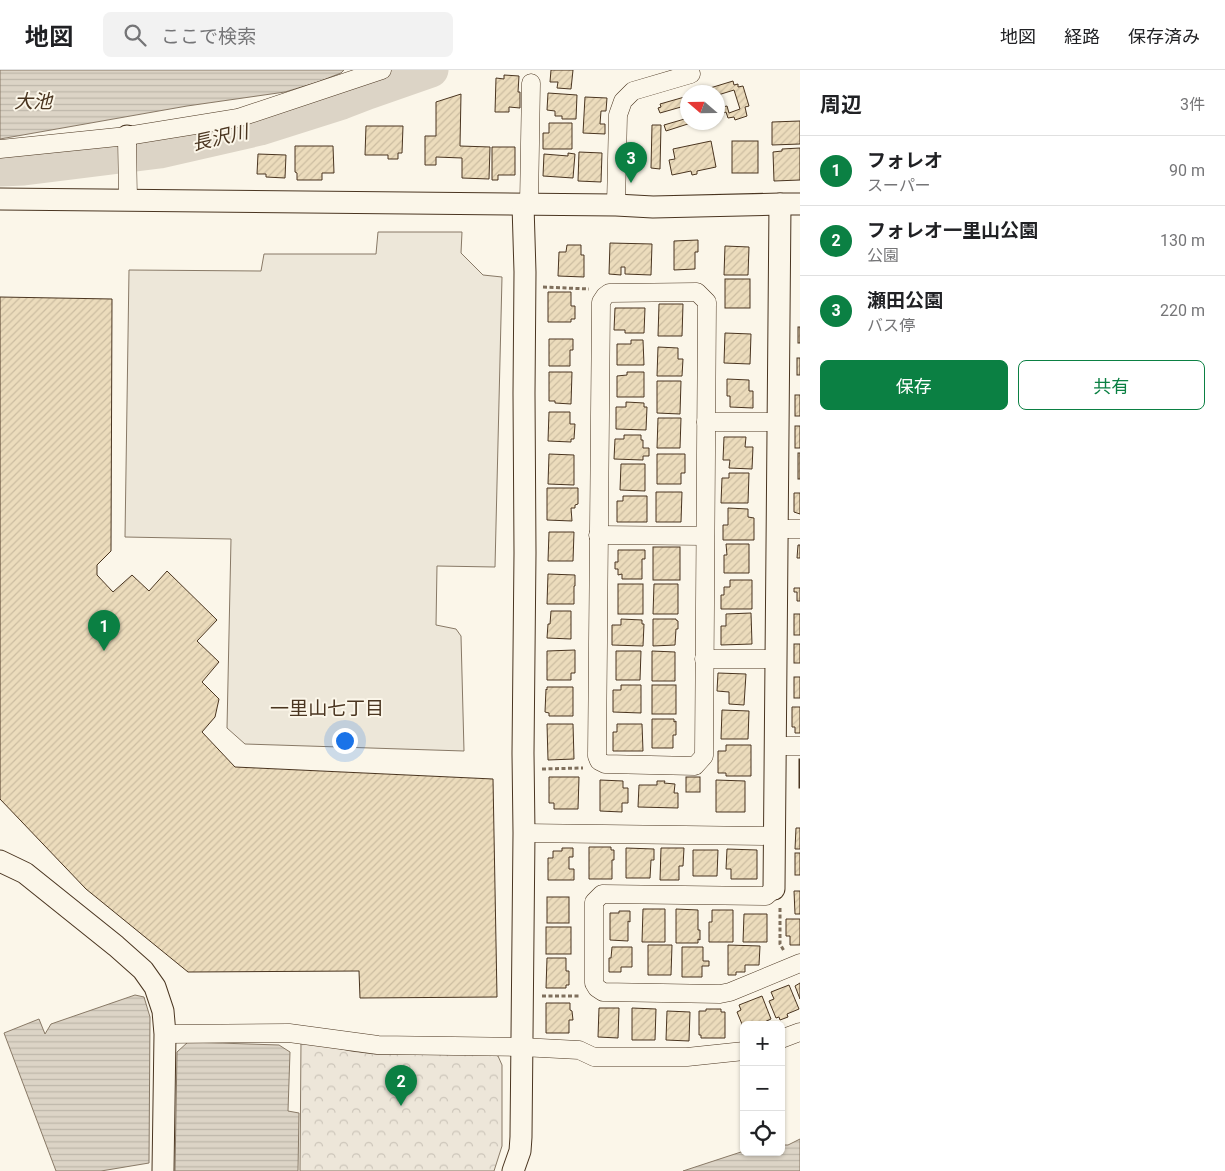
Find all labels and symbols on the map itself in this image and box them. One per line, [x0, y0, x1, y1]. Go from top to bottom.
north arrow [680, 85, 725, 130]
water label: 大池 [14, 90, 54, 113]
water label: 長沢川 [190, 119, 252, 155]
pin: 3 [615, 142, 647, 183]
pin: 1 [88, 610, 120, 651]
district label: 一里山七丁目 [270, 697, 384, 720]
your location [332, 728, 358, 754]
pin: 2 [385, 1065, 417, 1106]

